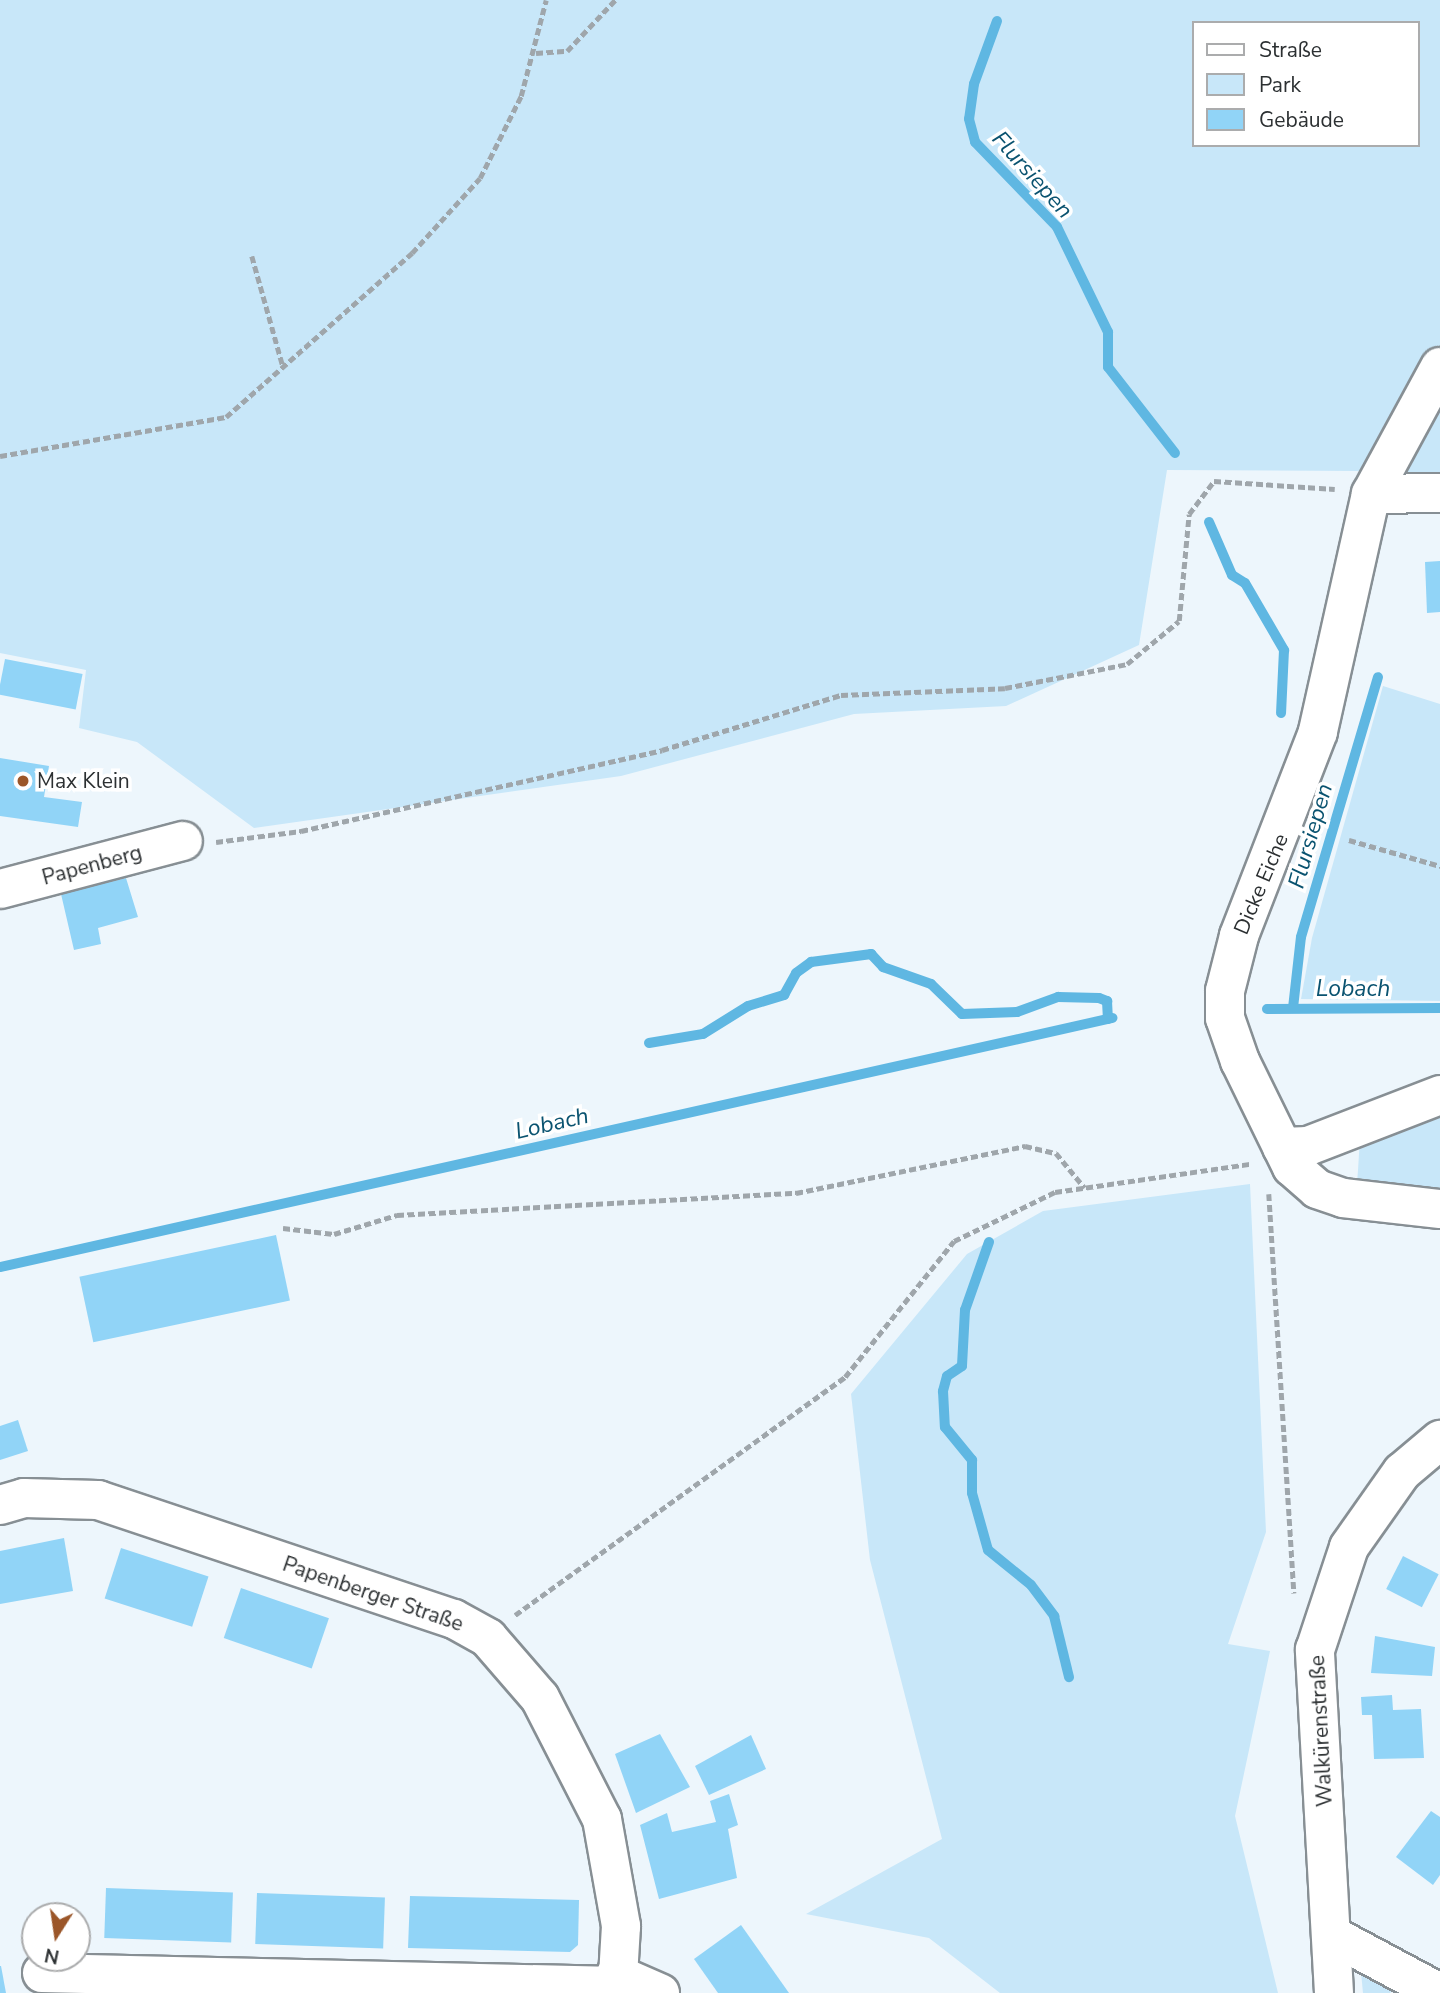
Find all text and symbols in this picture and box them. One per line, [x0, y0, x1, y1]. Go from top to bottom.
legend [1192, 21, 1419, 147]
text: Straße [1259, 36, 1322, 64]
text: Park [1259, 71, 1301, 99]
text: Gebäude [1259, 106, 1344, 134]
water label: Flursiepen [986, 126, 1078, 224]
place label: Max Klein [37, 768, 130, 794]
marker: Max Klein [15, 773, 31, 789]
water label: Flursiepen [1283, 780, 1339, 892]
street label: Dicke Eiche [1229, 830, 1293, 938]
street label: Papenberg [39, 840, 145, 890]
water label: Lobach [1316, 975, 1390, 1003]
water label: Lobach [513, 1102, 591, 1146]
street label: Papenberger Straße [279, 1551, 467, 1637]
street label: Walkürenstraße [1304, 1654, 1338, 1808]
north arrow [21, 1902, 91, 1972]
text: N [42, 1941, 62, 1970]

